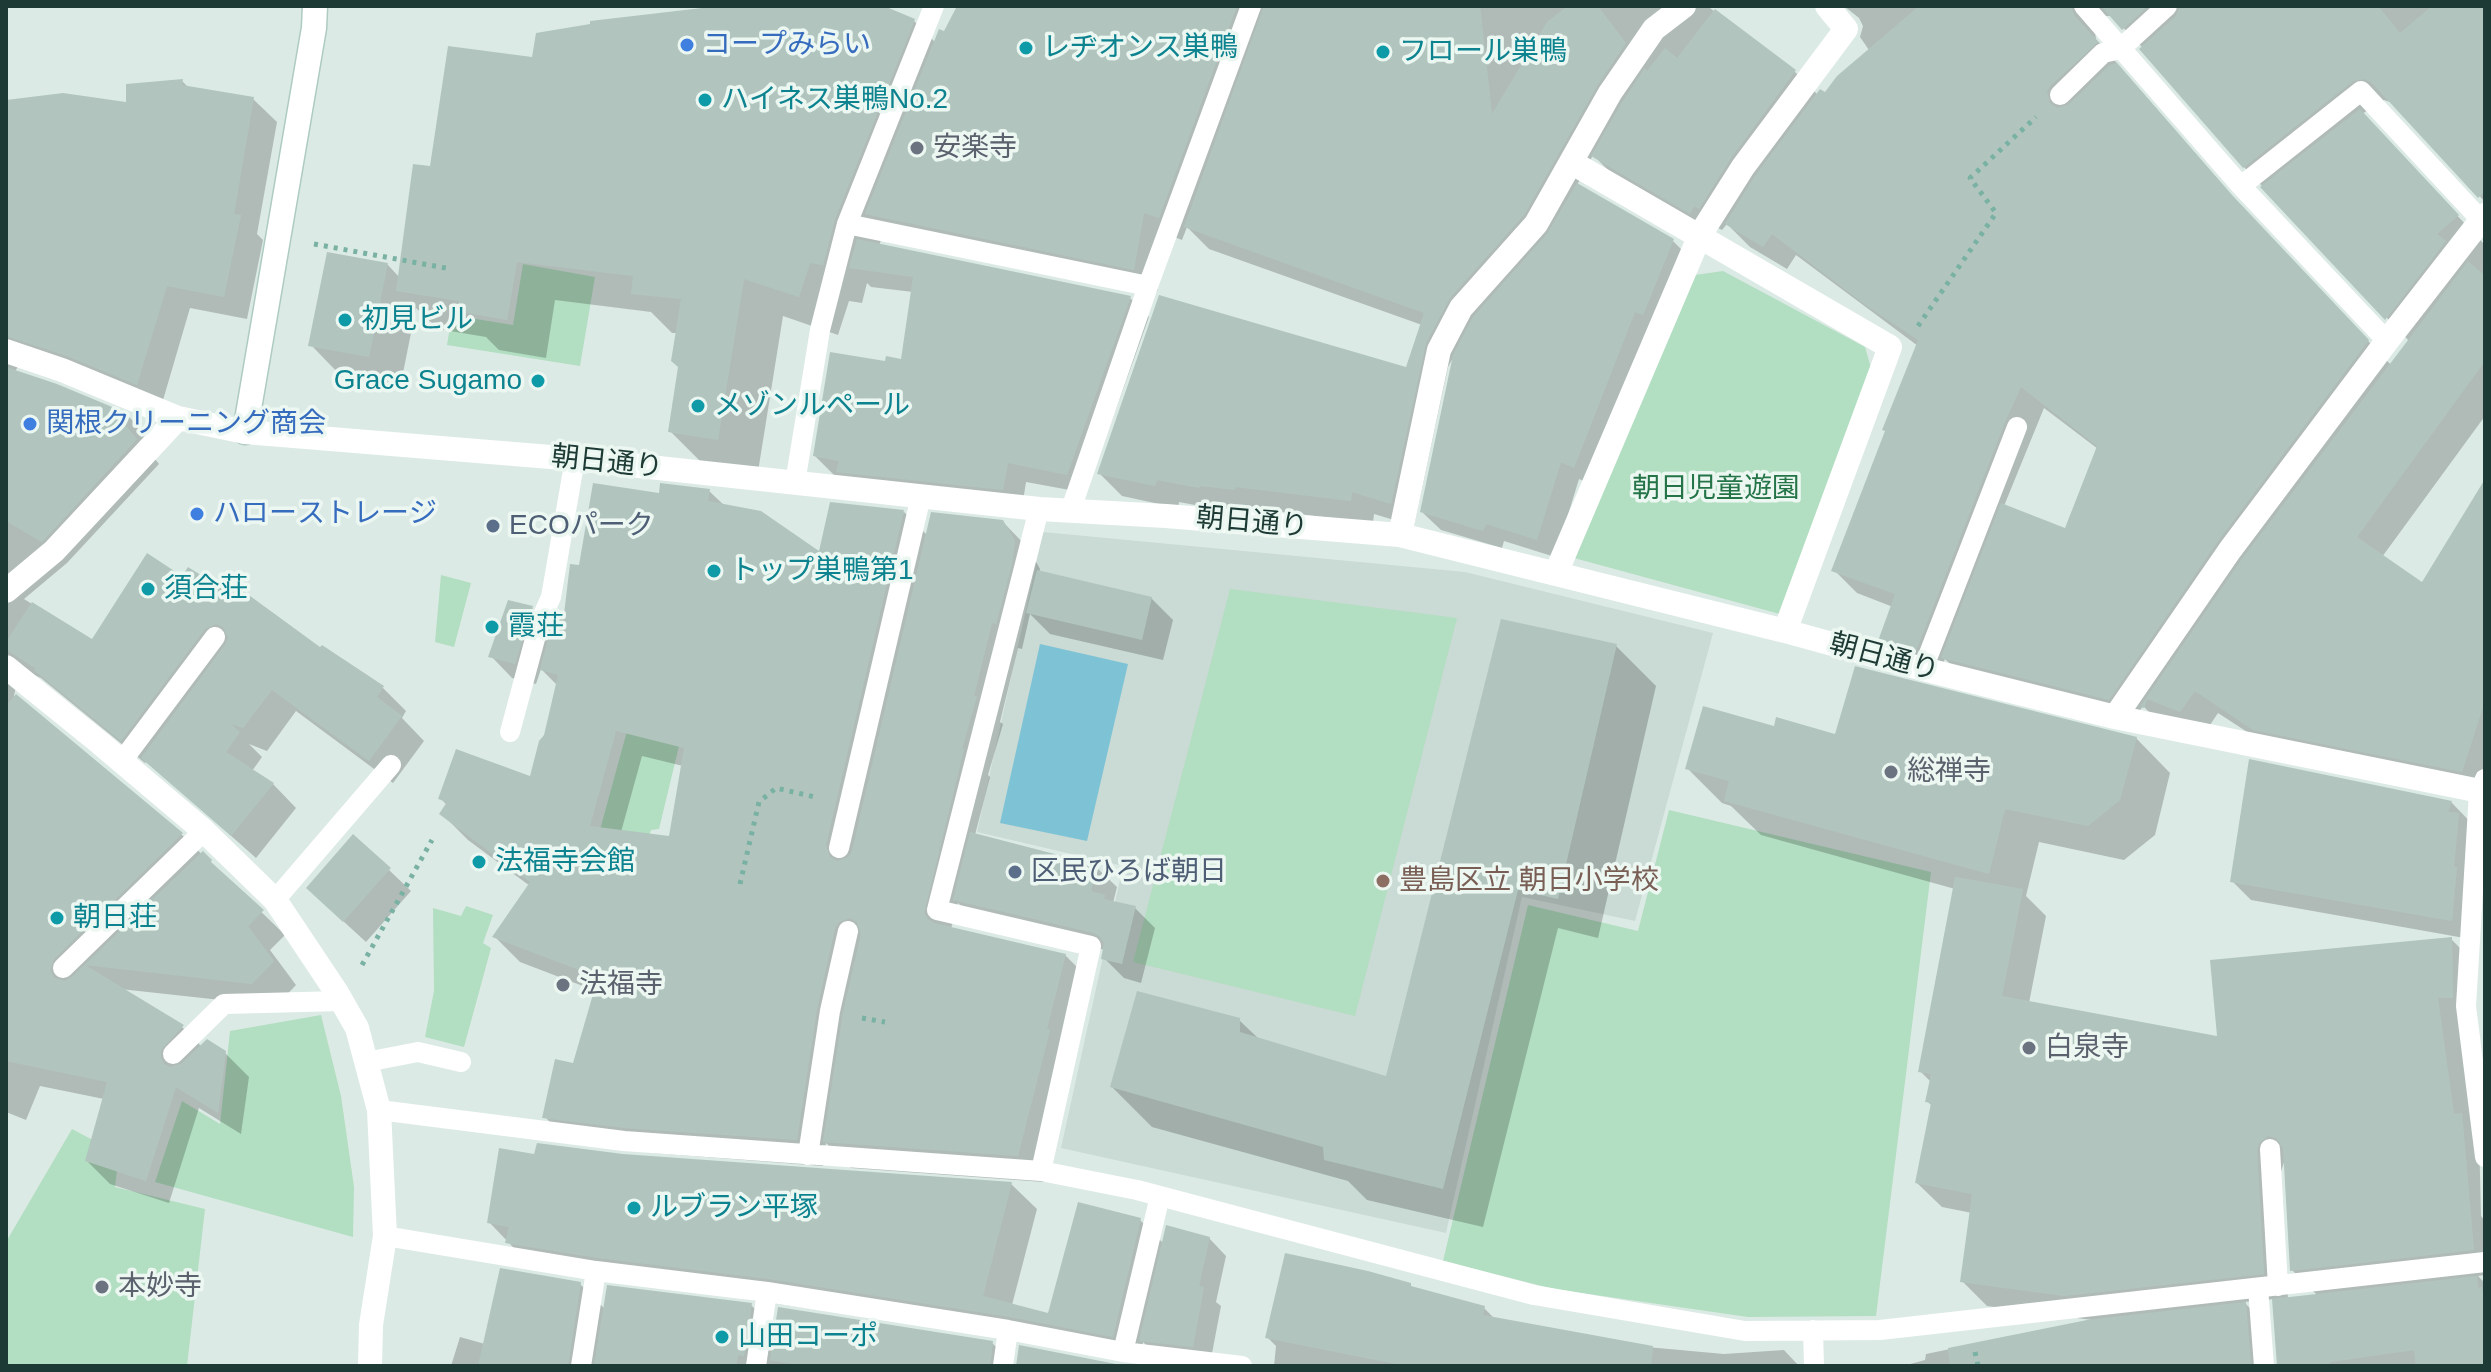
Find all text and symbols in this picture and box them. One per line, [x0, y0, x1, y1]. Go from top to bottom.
place label: コープみらい [703, 28, 871, 62]
place label: レヂオンス巣鴨 [1042, 31, 1238, 65]
place label: フロール巣鴨 [1399, 35, 1567, 69]
marker: コープみらい [678, 36, 696, 54]
marker: レヂオンス巣鴨 [1017, 39, 1035, 57]
marker: フロール巣鴨 [1374, 43, 1392, 61]
place label: ハイネス巣鴨No.2 [721, 83, 948, 117]
marker: ハイネス巣鴨No.2 [696, 91, 714, 109]
place label: 安楽寺 [933, 131, 1017, 165]
marker: 安楽寺 [908, 139, 926, 157]
place label: 初見ビル [361, 303, 473, 337]
marker: 初見ビル [336, 311, 354, 329]
place label: Grace Sugamo [334, 364, 522, 398]
marker: Grace Sugamo [529, 372, 547, 390]
place label: メゾンルペール [714, 389, 910, 423]
marker: メゾンルペール [689, 397, 707, 415]
place label: 関根クリーニング商会 [46, 407, 326, 441]
marker: 関根クリーニング商会 [21, 415, 39, 433]
street label: 朝日通り [550, 440, 664, 486]
park label: 朝日児童遊園 [1632, 472, 1800, 506]
place label: ハローストレージ [213, 497, 437, 531]
street label: 朝日通り [1195, 501, 1309, 545]
marker: ハローストレージ [188, 505, 206, 523]
place label: ECOパーク [509, 509, 654, 543]
marker: ECOパーク [484, 517, 502, 535]
place label: トップ巣鴨第1 [730, 554, 914, 588]
marker: トップ巣鴨第1 [705, 562, 723, 580]
place label: 須合荘 [164, 572, 248, 606]
marker: 須合荘 [139, 580, 157, 598]
place label: 霞荘 [508, 610, 564, 644]
marker: 霞荘 [483, 618, 501, 636]
street label: 朝日通り [1826, 627, 1942, 689]
place label: 総禅寺 [1907, 755, 1991, 789]
marker: 総禅寺 [1882, 763, 1900, 781]
place label: 法福寺会館 [495, 845, 635, 879]
marker: 法福寺会館 [470, 853, 488, 871]
place label: 区民ひろば朝日 [1031, 855, 1227, 889]
marker: 区民ひろば朝日 [1006, 863, 1024, 881]
place label: 豊島区立 朝日小学校 [1399, 864, 1659, 898]
marker: 豊島区立 朝日小学校 [1374, 872, 1392, 890]
place label: 朝日荘 [73, 901, 157, 935]
marker: 朝日荘 [48, 909, 66, 927]
place label: 法福寺 [579, 968, 663, 1002]
marker: 法福寺 [554, 976, 572, 994]
place label: 白泉寺 [2045, 1031, 2129, 1065]
marker: 白泉寺 [2020, 1039, 2038, 1057]
place label: ルブラン平塚 [650, 1191, 818, 1225]
marker: ルブラン平塚 [625, 1199, 643, 1217]
place label: 本妙寺 [118, 1270, 202, 1304]
marker: 本妙寺 [93, 1278, 111, 1296]
place label: 山田コーポ [738, 1320, 878, 1354]
marker: 山田コーポ [713, 1328, 731, 1346]

